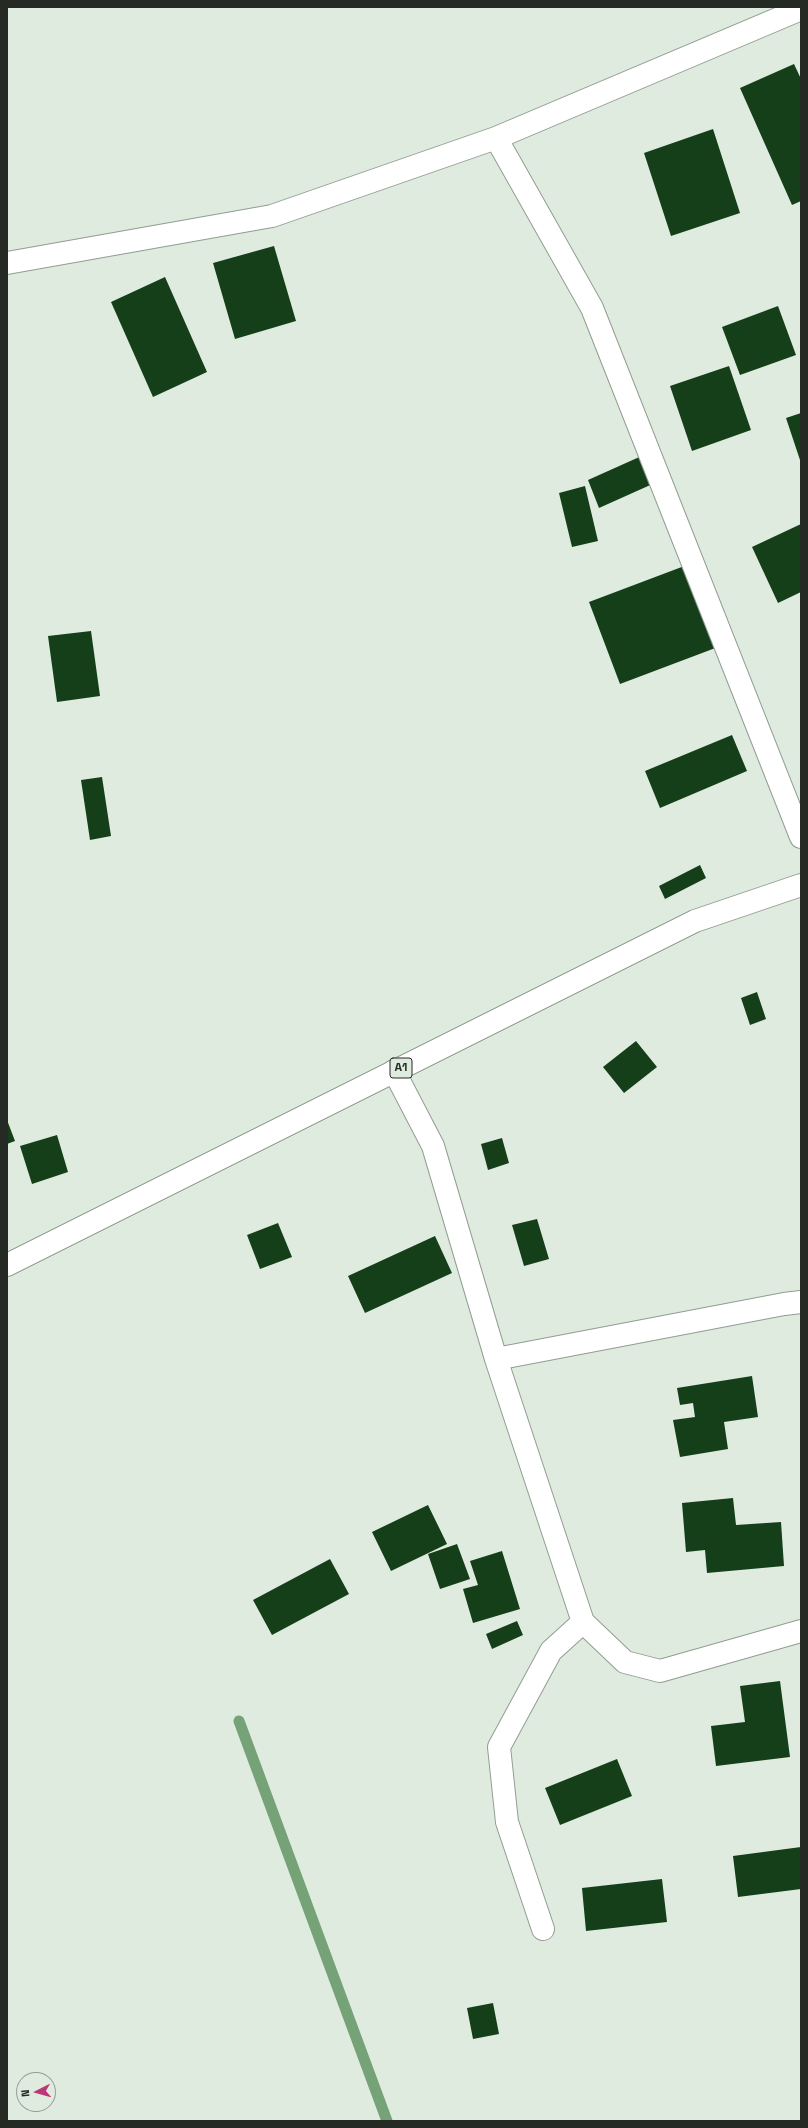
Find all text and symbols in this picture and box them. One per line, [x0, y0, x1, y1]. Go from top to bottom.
road number: A1 [390, 1058, 412, 1078]
north arrow [16, 2072, 56, 2112]
text: N [18, 2089, 32, 2098]

